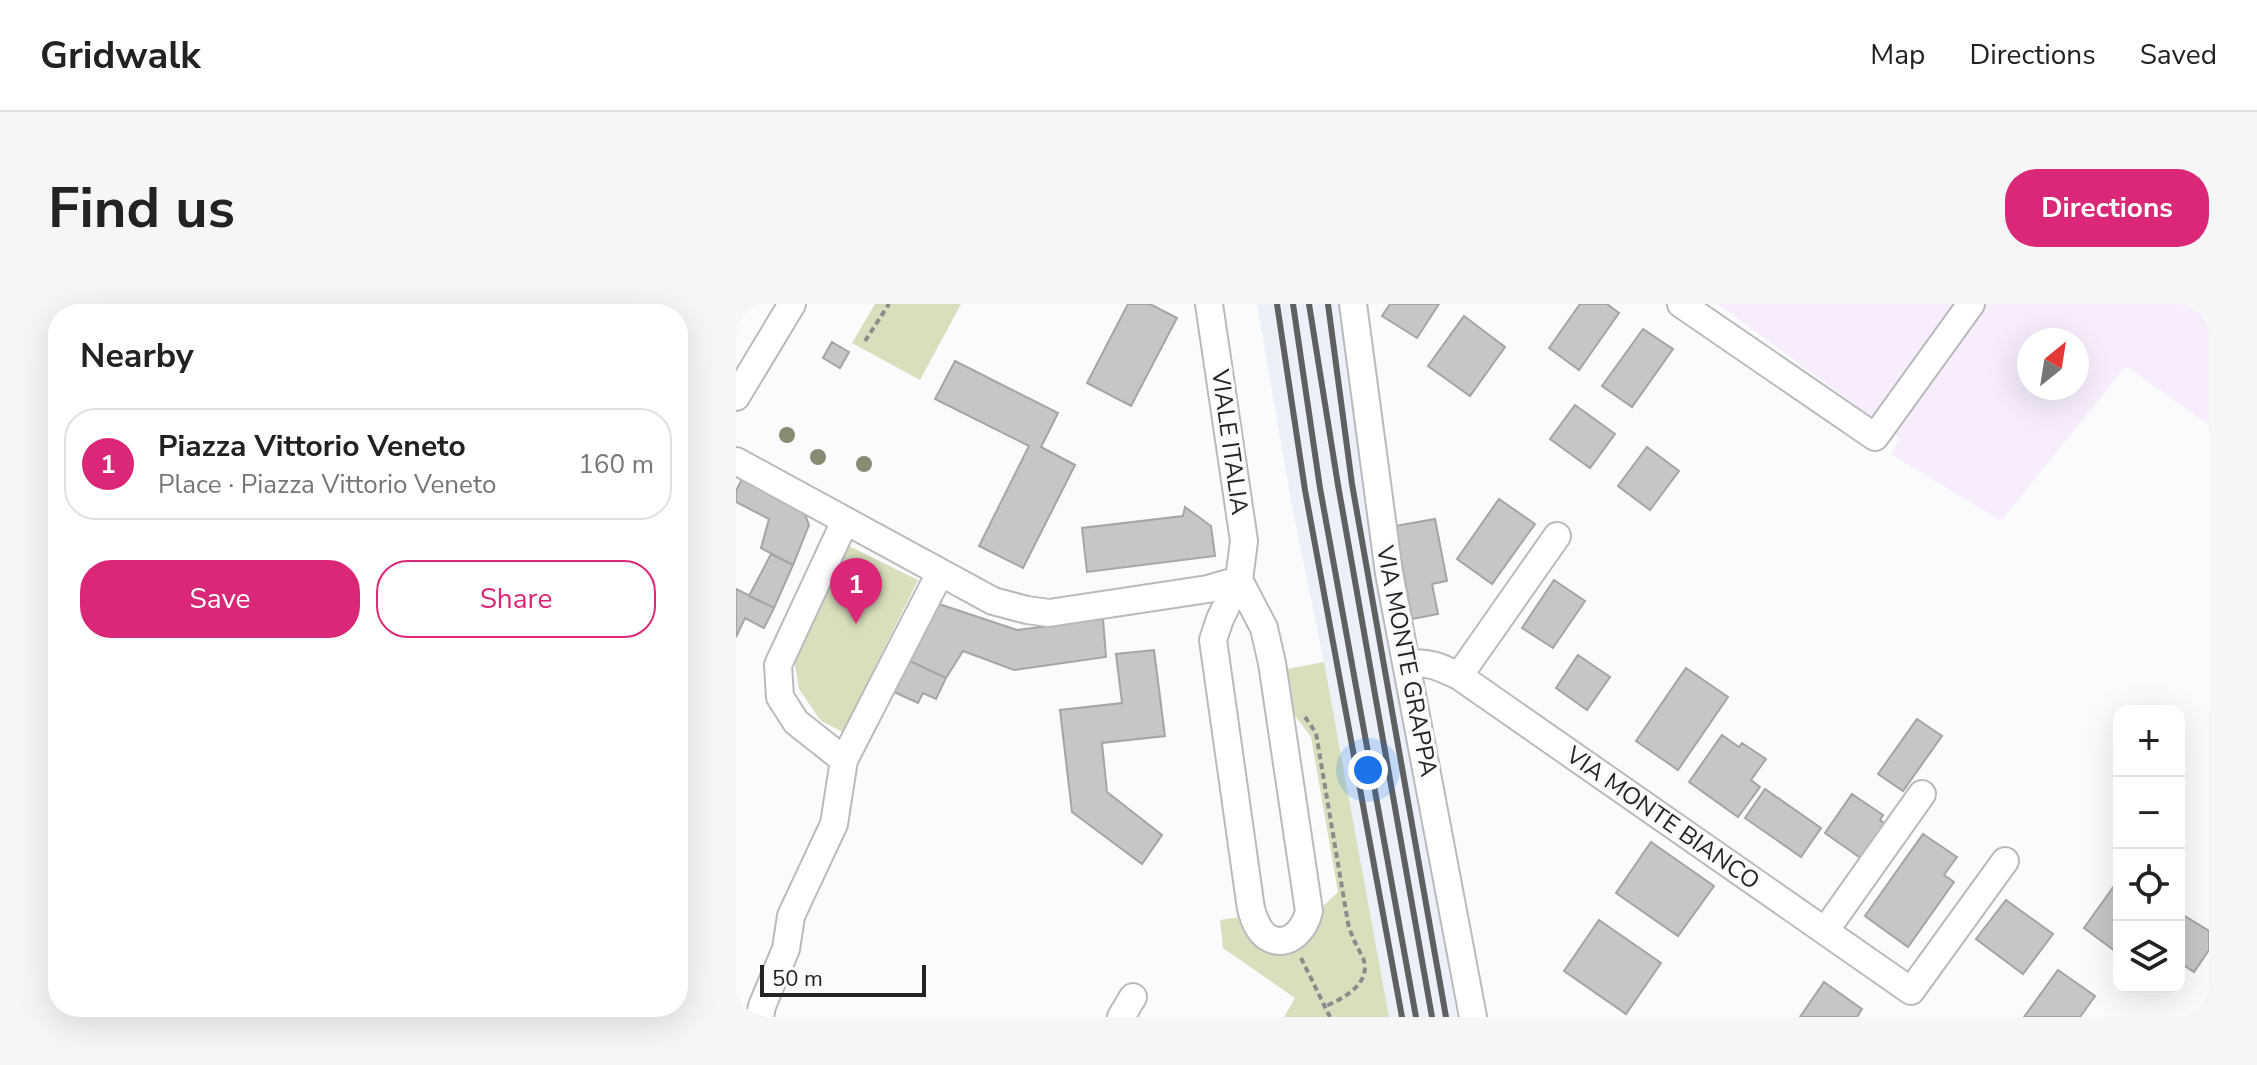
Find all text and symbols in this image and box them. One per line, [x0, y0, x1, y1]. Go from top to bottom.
text: Gridwalk [40, 30, 201, 81]
text: Map [1870, 36, 1925, 74]
text: Directions [1969, 36, 2096, 74]
text: Saved [2140, 36, 2217, 74]
button: Directions [2005, 169, 2209, 247]
text: Find us [48, 170, 235, 247]
north arrow [2017, 328, 2089, 400]
text: Nearby [80, 333, 194, 379]
street label: VIALE ITALIA [1204, 366, 1256, 517]
text: Piazza Vittorio Veneto [158, 426, 466, 467]
text: 1 [100, 447, 116, 482]
text: 160 m [578, 447, 654, 482]
text: Place · Piazza Vittorio Veneto [158, 467, 496, 502]
street label: VIA MONTE GRAPPA [1369, 542, 1445, 780]
pin: 1 [830, 558, 882, 624]
button: Save [80, 560, 360, 638]
button: Share [376, 560, 656, 638]
map controls [2113, 705, 2185, 993]
button: + [2113, 705, 2185, 777]
street label: VIA MONTE BIANCO [1559, 739, 1766, 897]
your location [1348, 750, 1388, 790]
button: − [2113, 777, 2185, 849]
button: locate [2113, 849, 2185, 921]
button: layers [2113, 921, 2185, 993]
scale bar [760, 961, 926, 997]
text: 50 m [772, 964, 823, 994]

